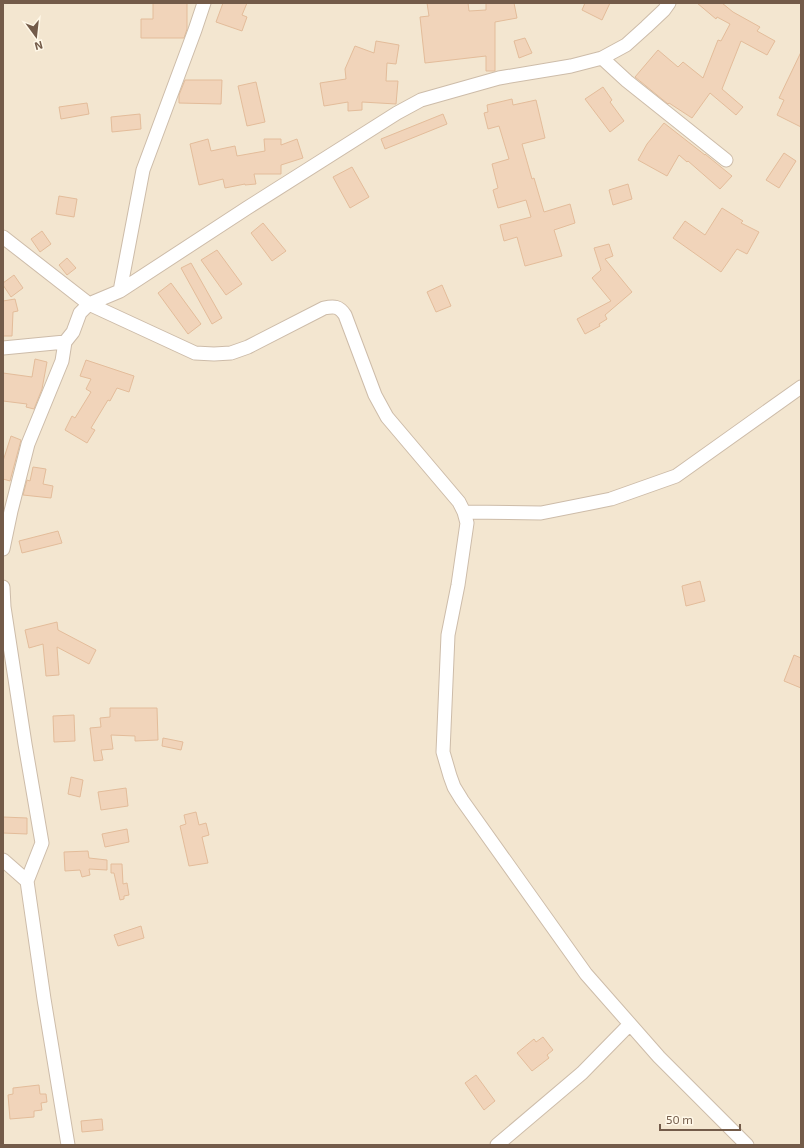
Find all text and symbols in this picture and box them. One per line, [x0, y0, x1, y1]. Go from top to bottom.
north arrow [16, 16, 56, 56]
text: N [33, 39, 44, 53]
scale bar [660, 1106, 740, 1132]
text: 50 m [666, 1112, 693, 1126]

